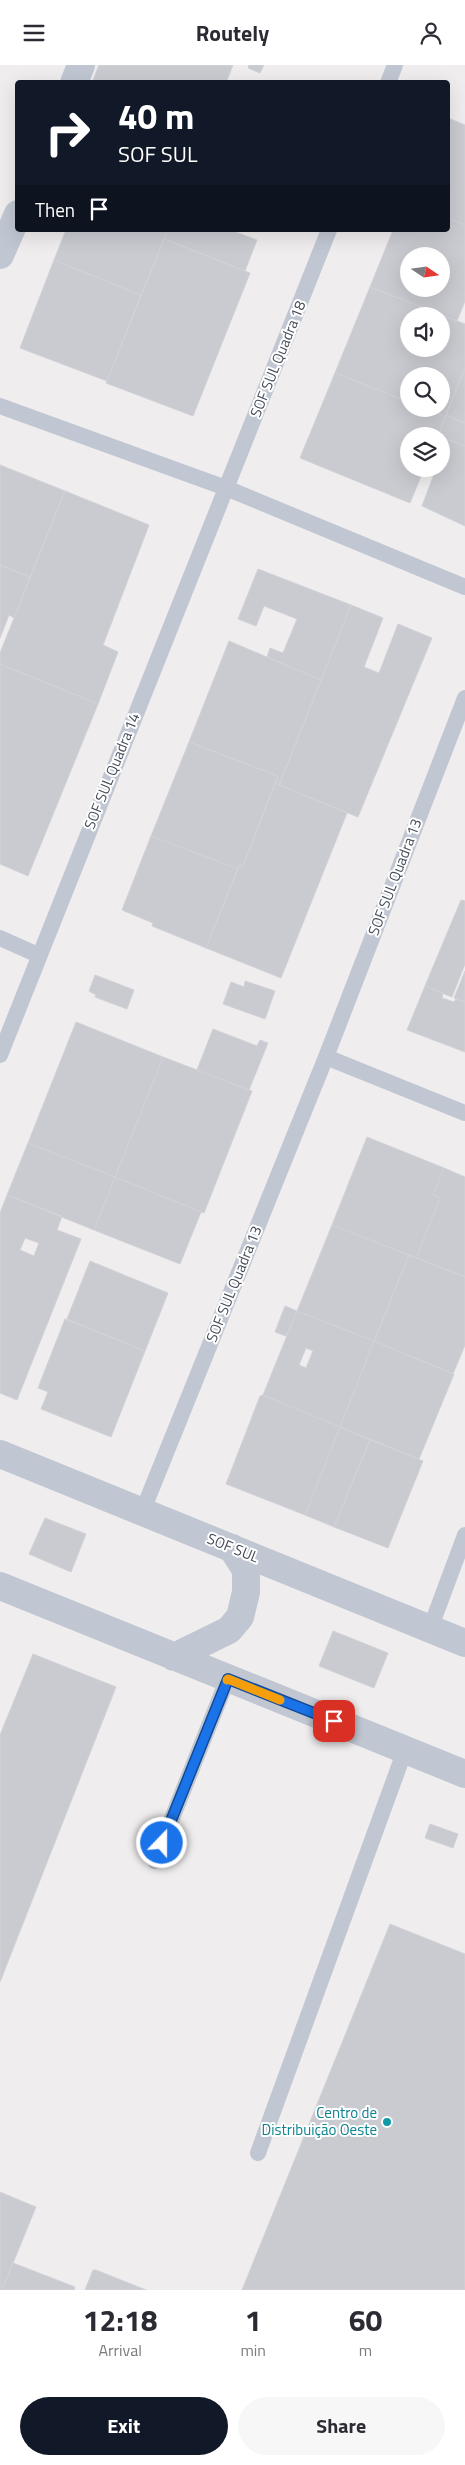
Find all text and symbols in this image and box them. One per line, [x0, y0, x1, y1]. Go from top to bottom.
text: Routely [196, 16, 269, 50]
icon: menu [20, 19, 48, 47]
icon: person [417, 19, 445, 47]
text: 40 m [118, 89, 194, 143]
icon: right [35, 100, 100, 165]
text: SOF SUL [118, 137, 198, 171]
text: Then [35, 195, 75, 224]
icon: arrive [85, 195, 113, 223]
north arrow [400, 247, 450, 297]
map controls [400, 247, 450, 477]
street label: SOF SUL Quadra 18 [244, 297, 311, 420]
button: sound [400, 307, 450, 357]
button: search [400, 367, 450, 417]
button: layers [400, 427, 450, 477]
street label: SOF SUL Quadra 14 [78, 709, 145, 832]
street label: SOF SUL Quadra 13 [362, 815, 427, 939]
street label: SOF SUL Quadra 13 [200, 1222, 267, 1345]
street label: SOF SUL [204, 1527, 263, 1568]
pin [313, 1700, 355, 1742]
icon: arrive [320, 1707, 348, 1735]
position arrow [135, 1816, 187, 1868]
place label: Centro de Distribuição Oeste [262, 2101, 377, 2141]
marker: Centro de Distribuição Oeste [381, 2116, 393, 2128]
text: 12:18 [83, 2297, 158, 2343]
text: 1 [245, 2297, 262, 2343]
text: 60 [349, 2297, 382, 2343]
text: Arrival [98, 2338, 142, 2362]
text: min [240, 2338, 266, 2362]
text: m [359, 2338, 372, 2362]
button: Exit [20, 2397, 228, 2455]
button: Share [238, 2397, 445, 2455]

